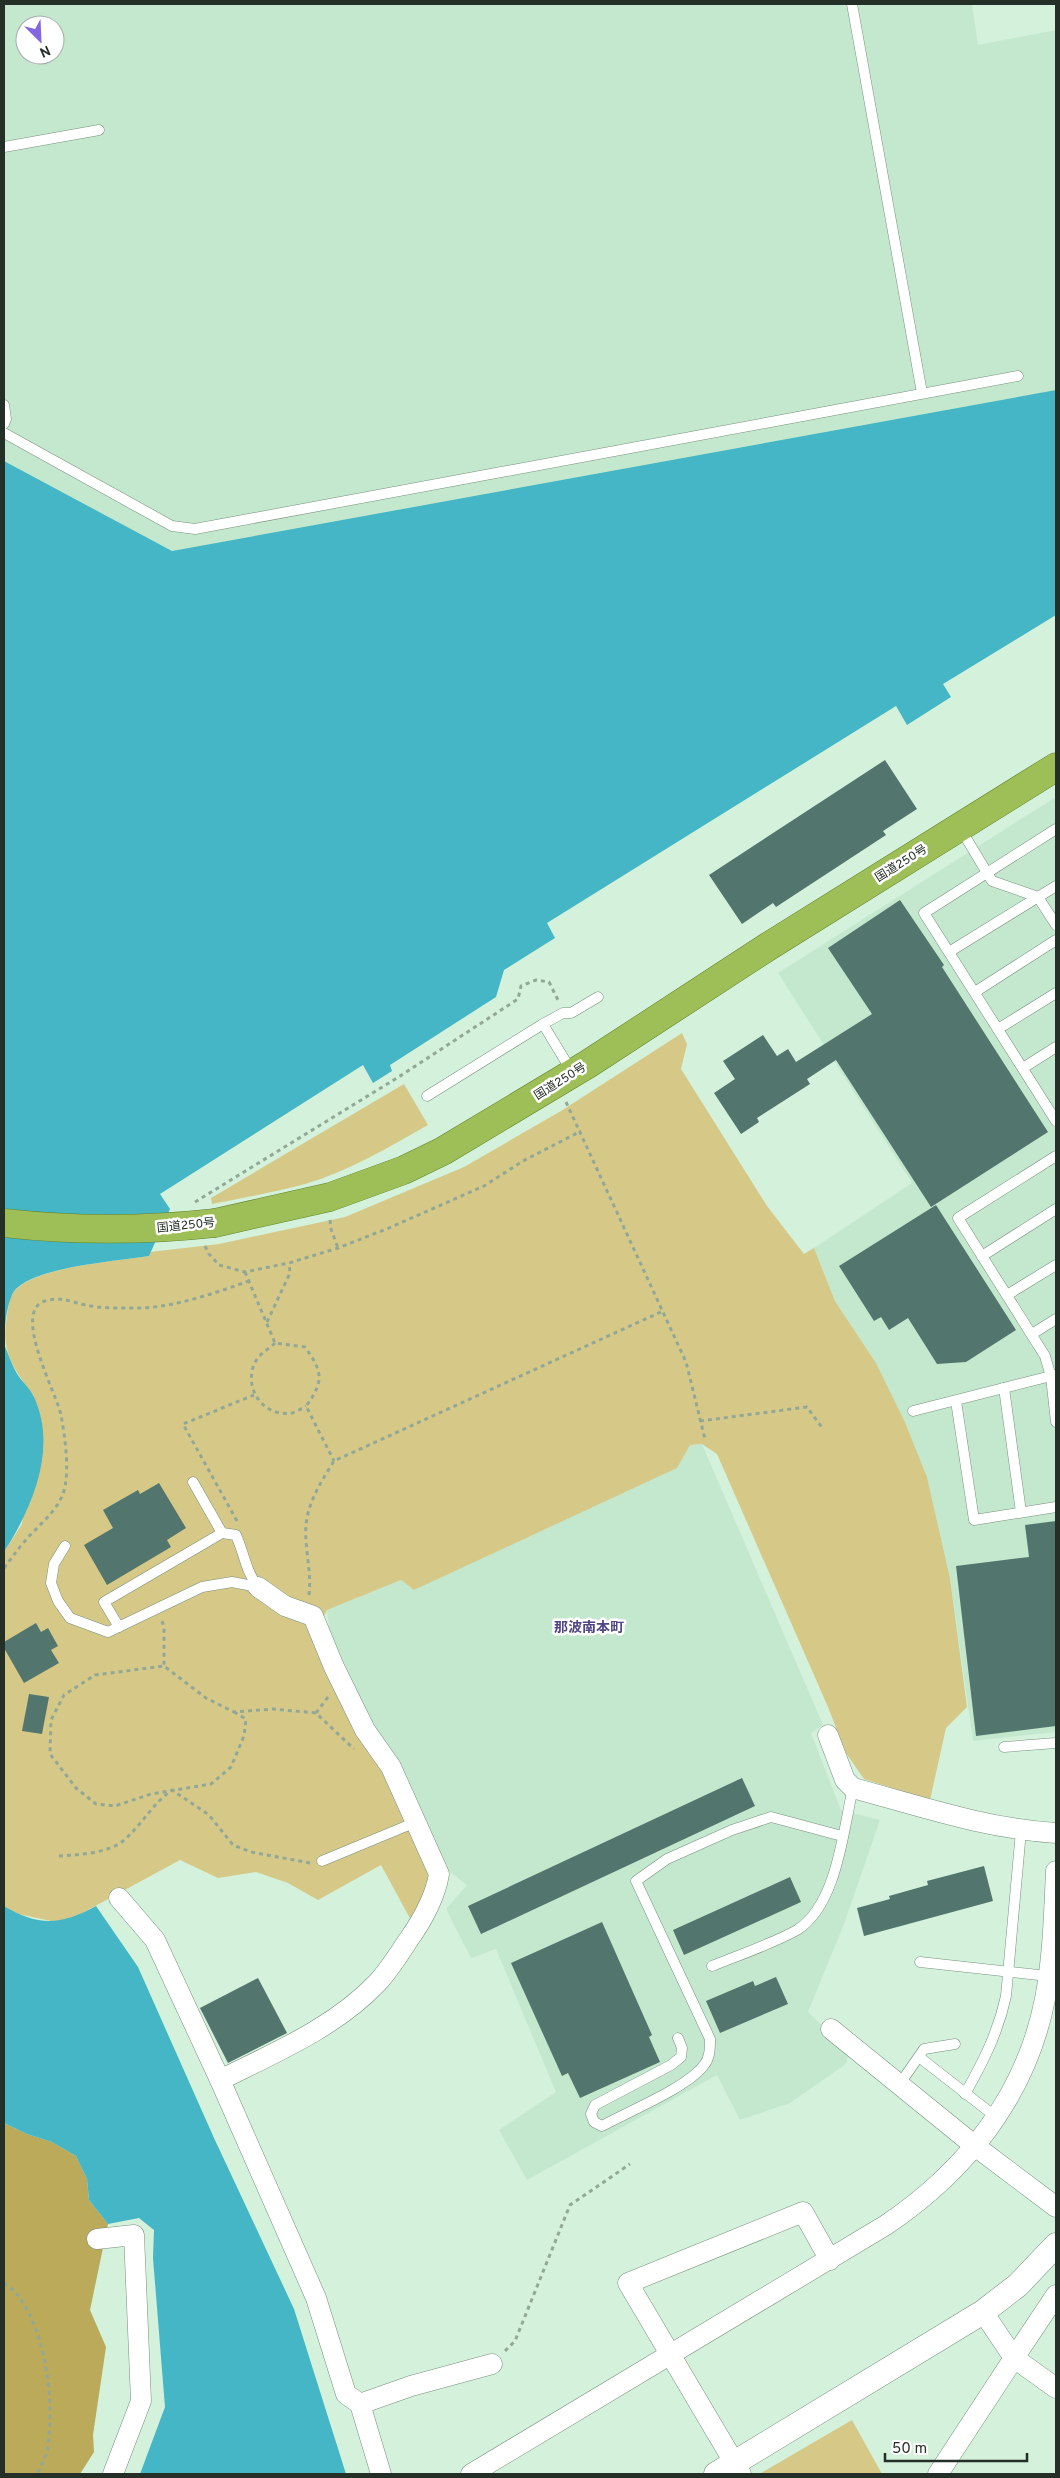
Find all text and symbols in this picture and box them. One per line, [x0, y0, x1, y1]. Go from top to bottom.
north arrow [15, 15, 65, 65]
text: N [37, 41, 53, 60]
street label: 国道250号 [872, 842, 931, 886]
street label: 国道250号 [531, 1060, 590, 1104]
street label: 国道250号 [156, 1215, 216, 1237]
district label: 那波南本町 [554, 1620, 624, 1637]
scale bar [885, 2430, 1028, 2462]
text: 50 m [892, 2440, 927, 2459]

